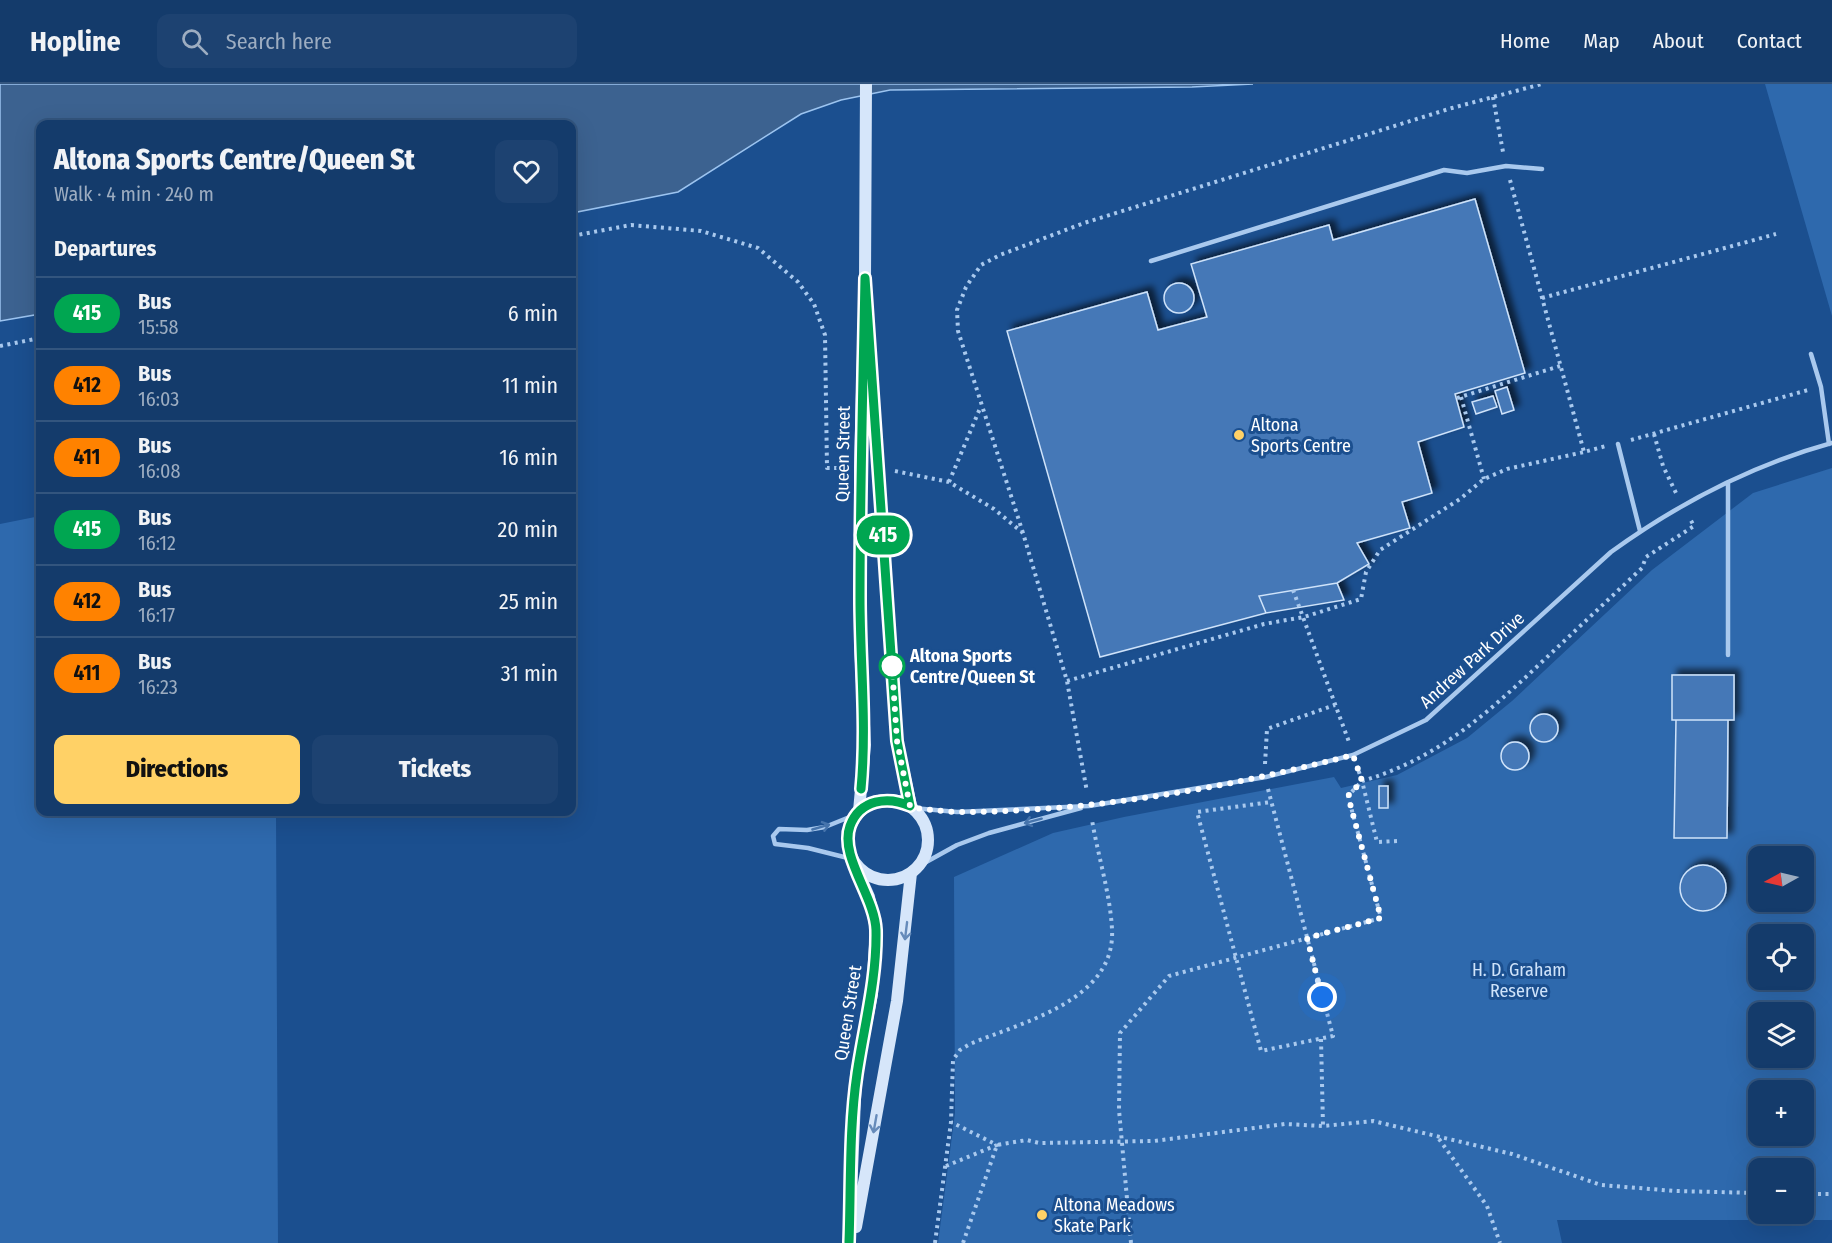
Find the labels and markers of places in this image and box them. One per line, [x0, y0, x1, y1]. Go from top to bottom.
place label: Altona Sports Centre [1251, 414, 1351, 457]
marker: Altona Sports Centre [1232, 428, 1246, 442]
place label: Altona Sports Centre/Queen St [909, 645, 1036, 688]
marker: Altona Sports Centre/Queen St [879, 653, 905, 679]
place label: Altona Meadows Skate Park [1054, 1194, 1175, 1237]
marker: Altona Meadows Skate Park [1035, 1208, 1049, 1222]

